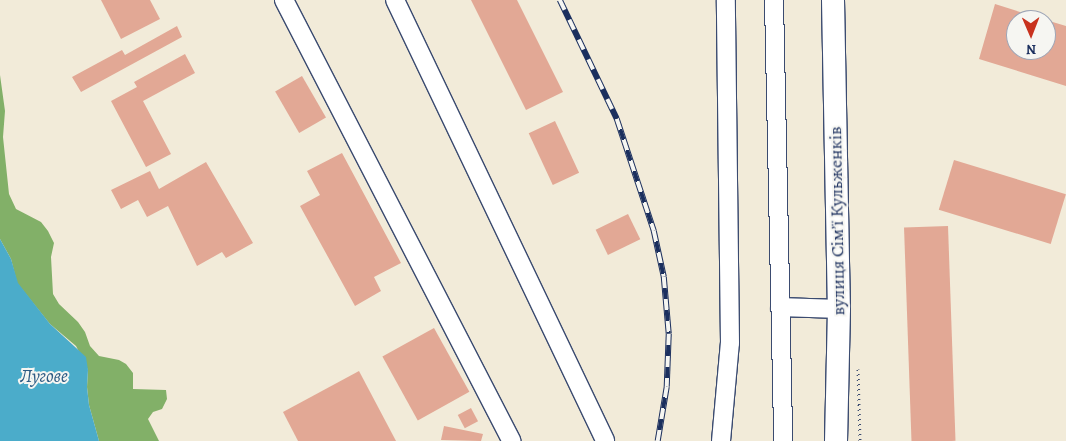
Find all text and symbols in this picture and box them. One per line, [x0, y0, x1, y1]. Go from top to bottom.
north arrow [1006, 10, 1056, 60]
text: N [1026, 40, 1037, 59]
street label: вулиця Сімʼї Кульженків [825, 126, 849, 316]
water label: Лугове [20, 366, 68, 388]

